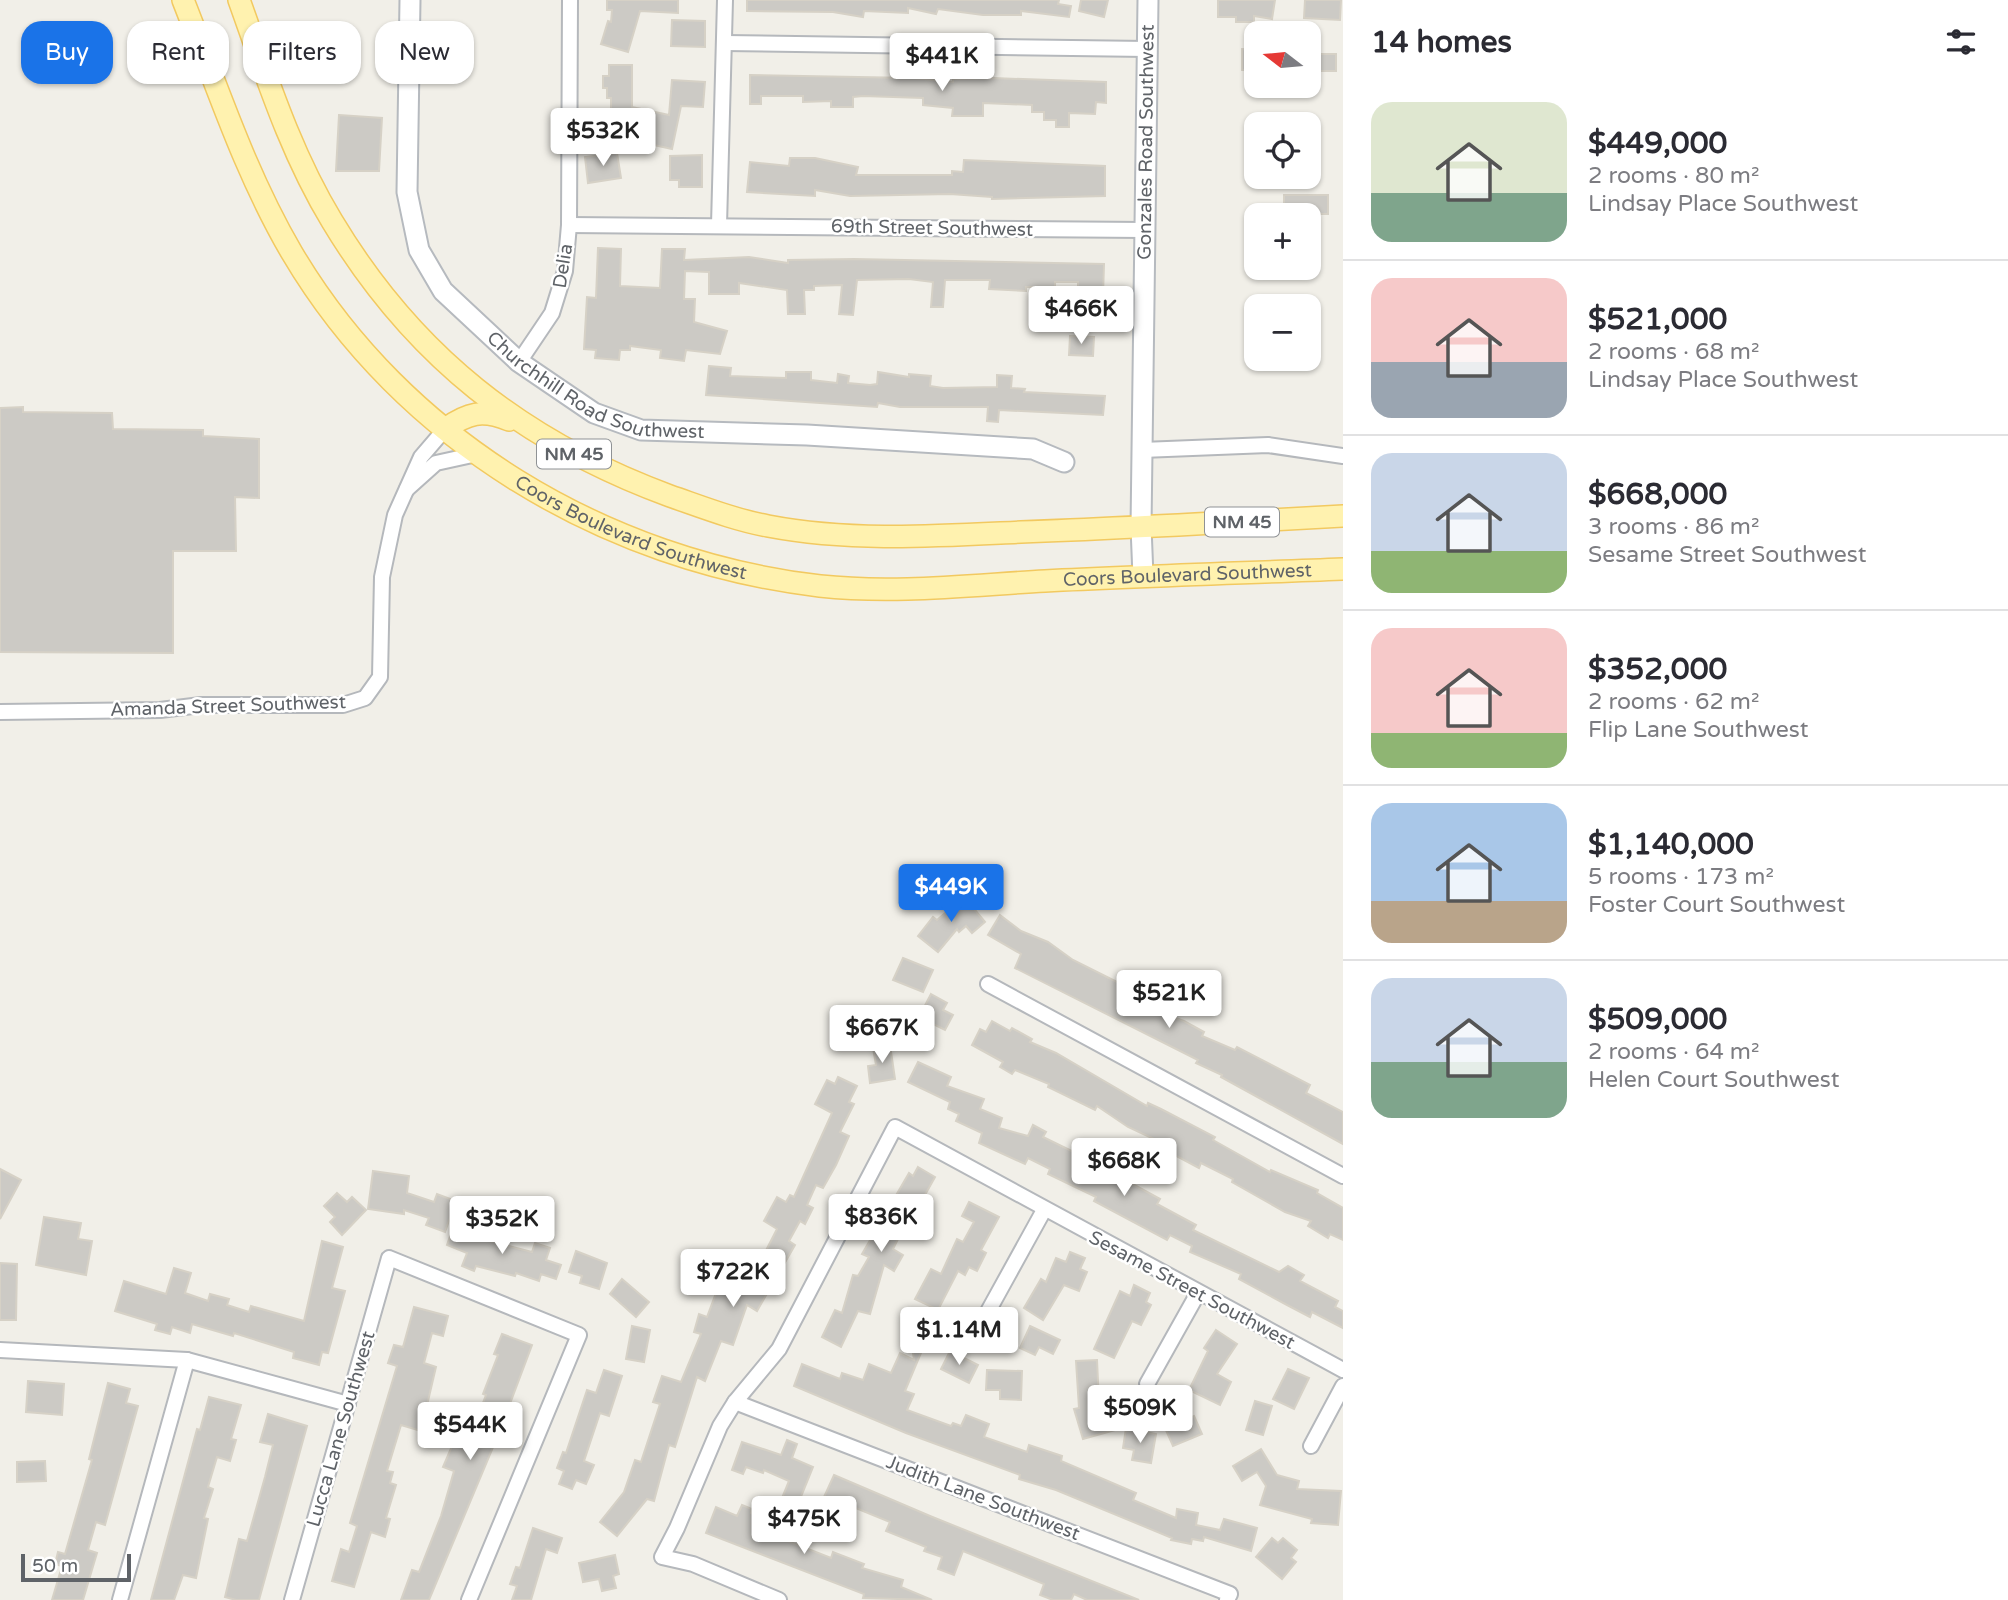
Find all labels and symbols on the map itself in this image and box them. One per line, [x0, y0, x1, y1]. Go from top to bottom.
north arrow [1244, 21, 1321, 98]
street label: Gonzales Road Southwest [1134, 24, 1159, 260]
pin: $441K [893, 34, 991, 93]
pin: $532K [554, 108, 652, 168]
street label: 69th Street Southwest [831, 215, 1033, 241]
street label: Delia [549, 242, 577, 290]
pin: $466K [1032, 286, 1130, 346]
street label: Churchhill Road Southwest [482, 327, 705, 443]
road number: NM 45 [537, 440, 611, 468]
street label: Coors Boulevard Southwest [511, 471, 749, 584]
road number: NM 45 [1205, 508, 1279, 536]
street label: Coors Boulevard Southwest [1062, 559, 1312, 591]
street label: Amanda Street Southwest [110, 691, 346, 721]
pin: $449K [902, 864, 1000, 924]
pin: $521K [1120, 970, 1218, 1030]
pin: $667K [833, 1006, 931, 1065]
pin: $668K [1075, 1138, 1173, 1198]
pin: $836K [832, 1194, 930, 1254]
pin: $352K [453, 1196, 551, 1256]
street label: Sesame Street Southwest [1085, 1226, 1299, 1354]
pin: $722K [684, 1250, 782, 1309]
pin: $1.14M [902, 1308, 1016, 1367]
street label: Lucca Lane Southwest [302, 1329, 380, 1529]
pin: $509K [1091, 1386, 1189, 1445]
pin: $544K [421, 1402, 519, 1462]
street label: Judith Lane Southwest [883, 1451, 1083, 1545]
pin: $475K [755, 1496, 853, 1556]
scale bar [21, 1551, 131, 1583]

